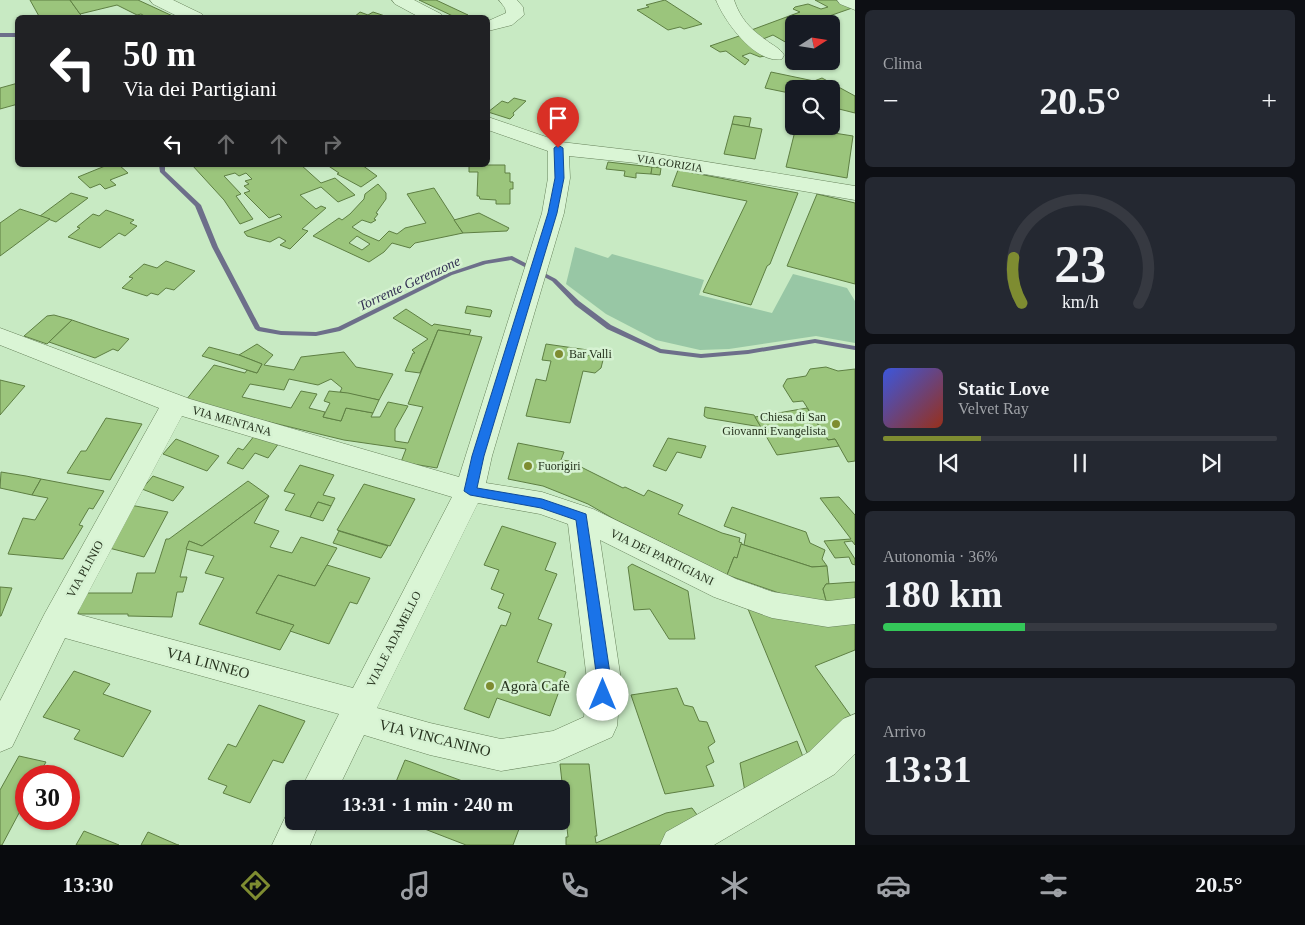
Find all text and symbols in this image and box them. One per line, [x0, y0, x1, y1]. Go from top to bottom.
north arrow [785, 15, 840, 70]
map controls [785, 15, 840, 135]
icon: left [40, 35, 105, 100]
text: 50 m [123, 35, 196, 74]
text: Clima [883, 55, 922, 72]
text: Via dei Partigiani [123, 76, 277, 101]
button: search [785, 80, 840, 135]
text: 20.5° [1039, 80, 1121, 122]
text: − [883, 85, 899, 116]
text: + [1261, 85, 1277, 116]
pin [537, 97, 579, 148]
icon: arrive [544, 104, 572, 132]
icon: left [159, 130, 187, 158]
icon: ahead [212, 130, 240, 158]
icon: ahead [265, 130, 293, 158]
icon: right [318, 130, 346, 158]
street label: VIA GORIZIA [636, 152, 704, 174]
text: 23 [1054, 236, 1106, 293]
water label: Torrente Gerenzone [356, 253, 463, 314]
text: km/h [1062, 292, 1098, 312]
place label: Bar Valli [569, 347, 612, 361]
marker: Bar Valli [553, 348, 565, 360]
text: Static Love [958, 378, 1049, 399]
text: Velvet Ray [958, 400, 1029, 417]
street label: VIA MENTANA [190, 403, 274, 439]
place label: Chiesa di San Giovanni Evangelista [722, 410, 827, 438]
marker: Chiesa di San Giovanni Evangelista [830, 418, 842, 430]
icon: previous [935, 449, 963, 477]
icon: pause [1066, 449, 1094, 477]
icon: next [1197, 449, 1225, 477]
place label: Fuorigiri [538, 459, 581, 473]
marker: Fuorigiri [522, 460, 534, 472]
street label: VIA DEI PARTIGIANI [608, 526, 716, 588]
street label: VIA PLINIO [64, 538, 107, 600]
text: Autonomia · 36% [883, 548, 998, 565]
text: 180 km [883, 573, 1002, 615]
street label: VIALE ADAMELLO [364, 588, 424, 689]
street label: VIA LINNEO [165, 644, 251, 682]
position arrow [576, 668, 628, 720]
place label: Agorà Cafè [500, 678, 570, 694]
marker: Agorà Cafè [484, 680, 496, 692]
street label: VIA VINCANINO [378, 716, 493, 760]
text: Arrivo [883, 723, 926, 740]
text: 13:31 [883, 748, 972, 790]
speed limit sign: 30 [15, 765, 80, 830]
text: 13:31 · 1 min · 240 m [342, 794, 513, 815]
icon: directions [238, 868, 273, 903]
icon: music [398, 868, 433, 903]
icon: phone [557, 868, 592, 903]
icon: climate [717, 868, 752, 903]
icon: car [876, 868, 911, 903]
icon: filters [1036, 868, 1071, 903]
text: 13:30 [62, 872, 114, 897]
text: 20.5° [1195, 872, 1243, 897]

